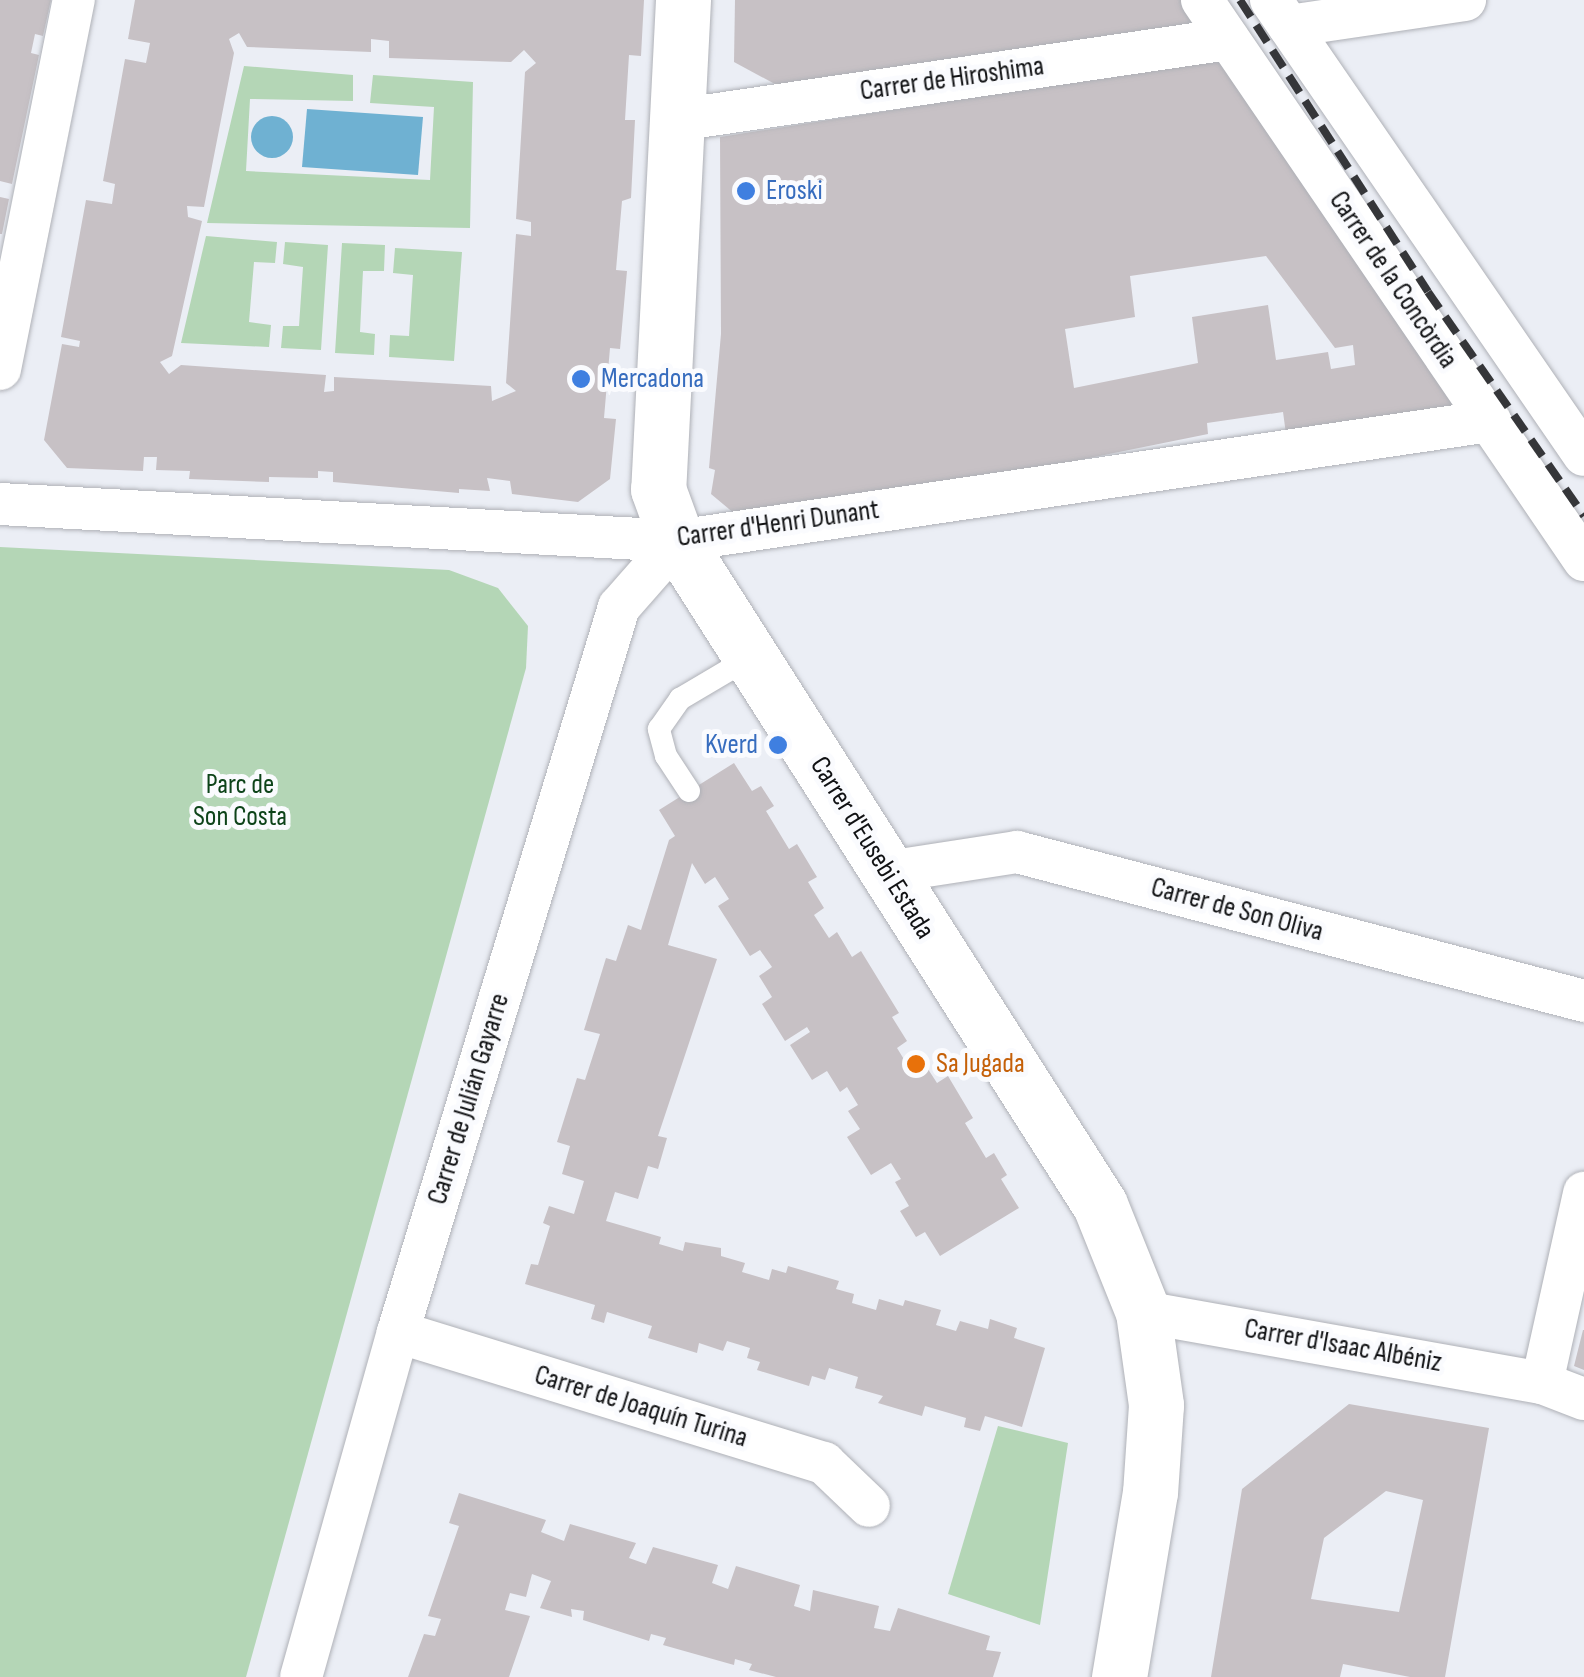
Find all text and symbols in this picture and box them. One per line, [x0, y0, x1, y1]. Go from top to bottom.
street label: Carrer de Hiroshima [858, 49, 1046, 109]
place label: Eroski [766, 174, 823, 208]
marker: Eroski [735, 180, 757, 202]
street label: Carrer de la Concòrdia [1321, 185, 1465, 375]
place label: Mercadona [601, 362, 704, 396]
marker: Mercadona [570, 368, 592, 390]
street label: Carrer d'Henri Dunant [675, 493, 881, 555]
place label: Kverd [705, 728, 758, 762]
marker: Kverd [767, 734, 789, 756]
street label: Carrer d'Eusebi Estada [803, 751, 941, 945]
park label: Parc de Son Costa [193, 768, 287, 834]
street label: Carrer de Son Oliva [1147, 871, 1327, 949]
street label: Carrer de Julián Gayarre [421, 989, 517, 1209]
place label: Sa Jugada [936, 1047, 1025, 1081]
marker: Sa Jugada [905, 1053, 927, 1075]
street label: Carrer d'Isaac Albéniz [1242, 1312, 1444, 1380]
street label: Carrer de Joaquín Turina [531, 1359, 751, 1455]

